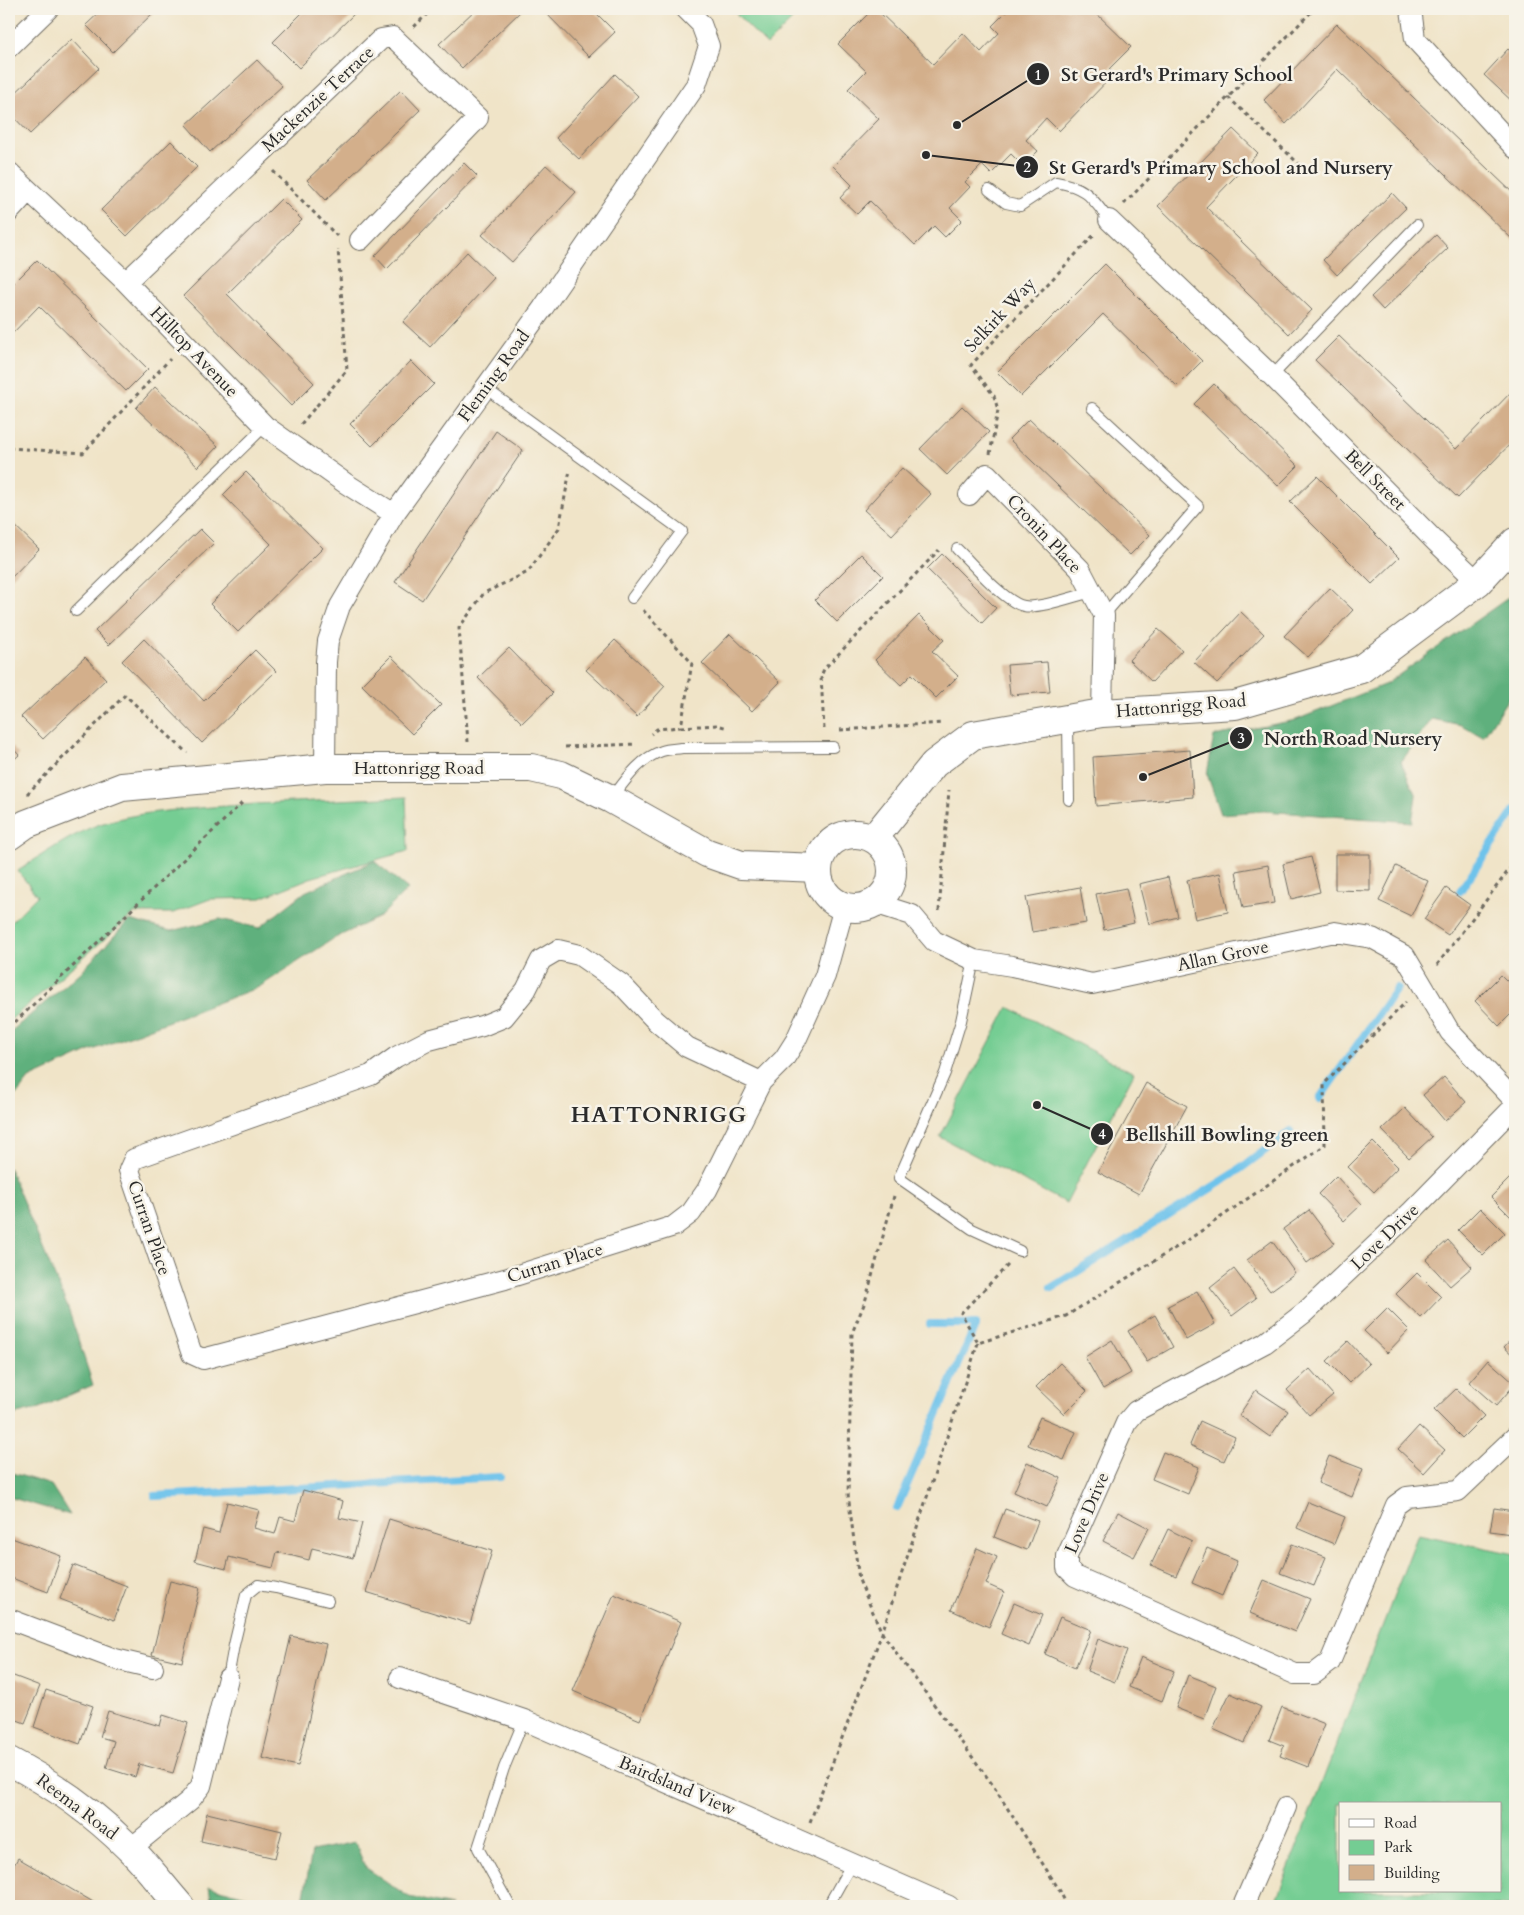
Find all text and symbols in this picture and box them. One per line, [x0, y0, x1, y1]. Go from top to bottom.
street label: Mackenzie Terrace [256, 40, 380, 158]
callout: St Gerard's Primary School [1026, 57, 1303, 91]
text: St Gerard's Primary School [1061, 62, 1293, 88]
text: 1 [1034, 65, 1042, 85]
callout: St Gerard's Primary School and Nursery [1014, 150, 1403, 184]
text: St Gerard's Primary School and Nursery [1049, 155, 1393, 181]
text: 2 [1023, 157, 1031, 177]
street label: Selkirk Way [959, 272, 1042, 358]
street label: Hilltop Avenue [144, 301, 244, 403]
street label: Fleming Road [452, 325, 536, 427]
street label: Bell Street [1339, 444, 1412, 517]
street label: Cronin Place [1001, 489, 1087, 579]
street label: Hattonrigg Road [1115, 688, 1247, 724]
callout: North Road Nursery [1228, 721, 1452, 755]
text: North Road Nursery [1264, 726, 1442, 752]
text: 3 [1237, 728, 1245, 748]
street label: Hattonrigg Road [354, 756, 485, 781]
street label: Allan Grove [1175, 934, 1271, 978]
district label: HATTONRIGG [571, 1100, 747, 1130]
callout: Bellshill Bowling green [1090, 1117, 1338, 1151]
text: Bellshill Bowling green [1125, 1122, 1329, 1148]
text: 4 [1098, 1124, 1106, 1144]
street label: Curran Place [121, 1177, 177, 1279]
street label: Love Drive [1345, 1198, 1425, 1276]
street label: Curran Place [504, 1237, 606, 1289]
street label: Love Drive [1059, 1468, 1115, 1558]
street label: Bairdsland View [615, 1750, 740, 1822]
street label: Reema Road [31, 1768, 123, 1846]
legend [1339, 1802, 1502, 1892]
text: Road [1384, 1813, 1417, 1833]
text: Park [1384, 1837, 1413, 1857]
text: Building [1384, 1863, 1440, 1883]

